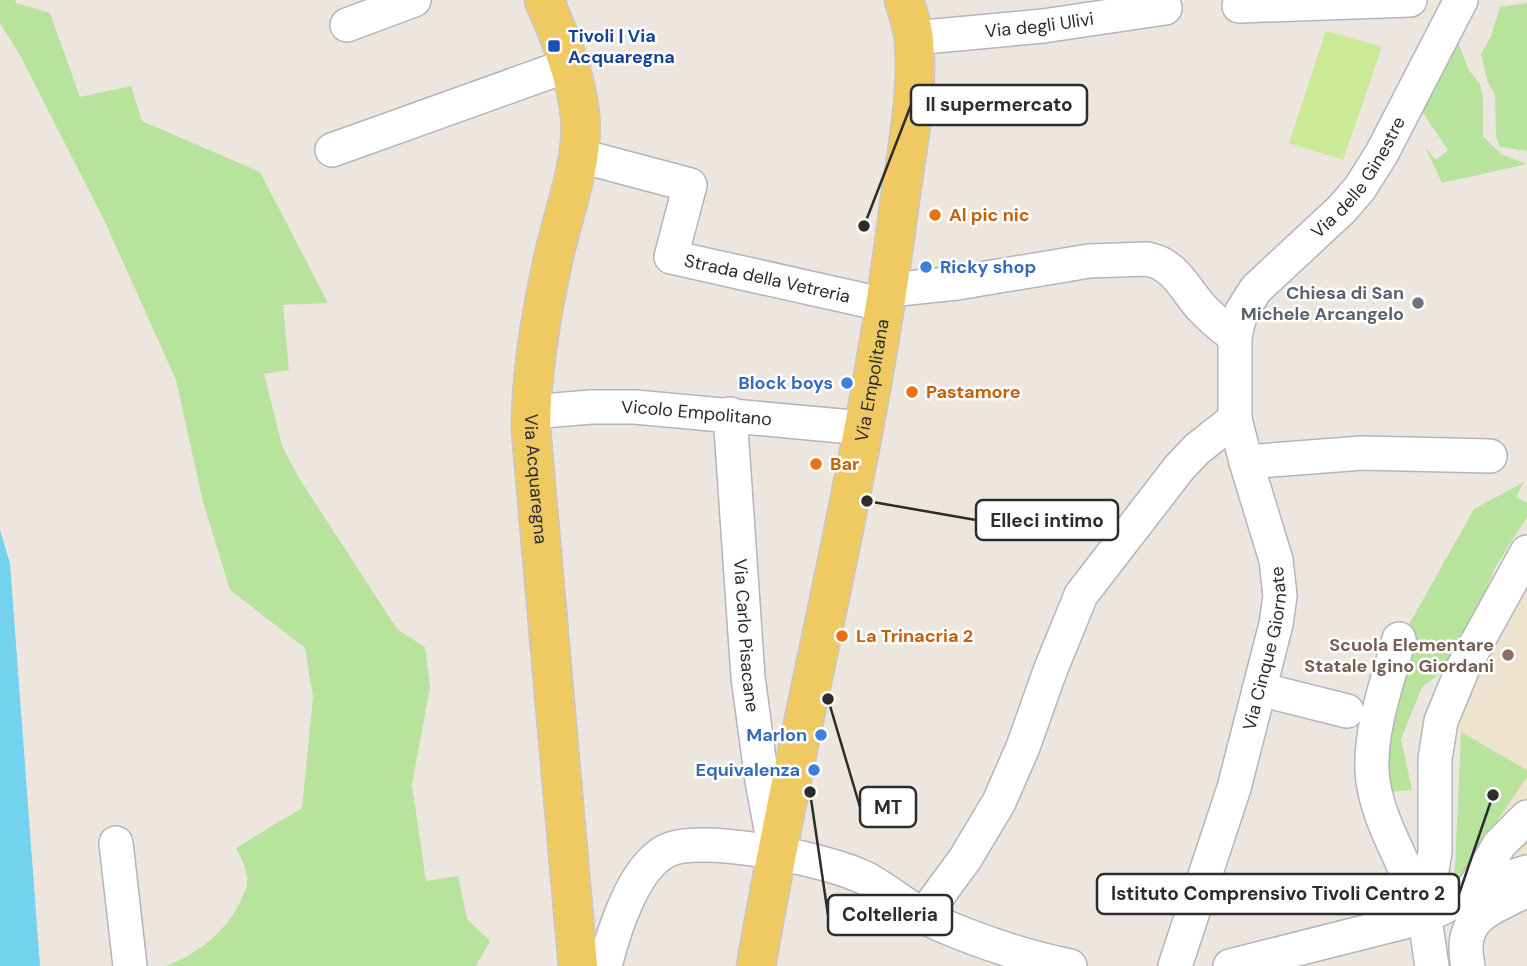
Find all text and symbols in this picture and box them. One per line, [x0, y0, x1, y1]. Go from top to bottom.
street label: Via degli Ulivi [984, 7, 1095, 43]
place label: Tivoli | Via Acquaregna [568, 24, 675, 69]
marker: Tivoli | Via Acquaregna [546, 38, 562, 54]
callout: Il supermercato [911, 85, 1087, 125]
text: Il supermercato [925, 92, 1073, 117]
street label: Via delle Ginestre [1306, 112, 1411, 244]
place label: Al pic nic [949, 203, 1030, 227]
marker: Al pic nic [927, 207, 943, 223]
street label: Strada della Vetreria [682, 248, 852, 309]
place label: Ricky shop [940, 255, 1036, 279]
marker: Ricky shop [918, 259, 934, 275]
place label: Chiesa di San Michele Arcangelo [1241, 281, 1404, 326]
marker: Chiesa di San Michele Arcangelo [1410, 295, 1426, 311]
street label: Via Empolitana [849, 317, 895, 444]
place label: Block boys [738, 371, 833, 395]
marker: Block boys [839, 375, 855, 391]
place label: Pastamore [926, 380, 1021, 404]
marker: Pastamore [904, 384, 920, 400]
street label: Vicolo Empolitano [621, 395, 773, 432]
street label: Via Acquaregna [519, 413, 553, 545]
place label: Bar [830, 452, 859, 476]
marker: Bar [808, 456, 824, 472]
callout: Elleci intimo [976, 500, 1118, 540]
text: Elleci intimo [990, 508, 1104, 533]
street label: Via Carlo Pisacane [728, 558, 765, 714]
street label: Via Cinque Giornate [1237, 565, 1292, 733]
place label: La Trinacria 2 [856, 624, 973, 648]
marker: La Trinacria 2 [834, 628, 850, 644]
place label: Scuola Elementare Statale Igino Giordani [1304, 633, 1494, 678]
marker: Scuola Elementare Statale Igino Giordani [1500, 647, 1516, 663]
place label: Marlon [746, 723, 807, 747]
marker: Marlon [813, 727, 829, 743]
place label: Equivalenza [695, 758, 800, 782]
marker: Equivalenza [806, 762, 822, 778]
callout: MT [860, 787, 916, 827]
text: MT [874, 795, 902, 820]
callout: Istituto Comprensivo Tivoli Centro 2 [1097, 874, 1459, 914]
text: Istituto Comprensivo Tivoli Centro 2 [1111, 881, 1445, 906]
callout: Coltelleria [828, 895, 952, 935]
text: Coltelleria [842, 902, 938, 927]

